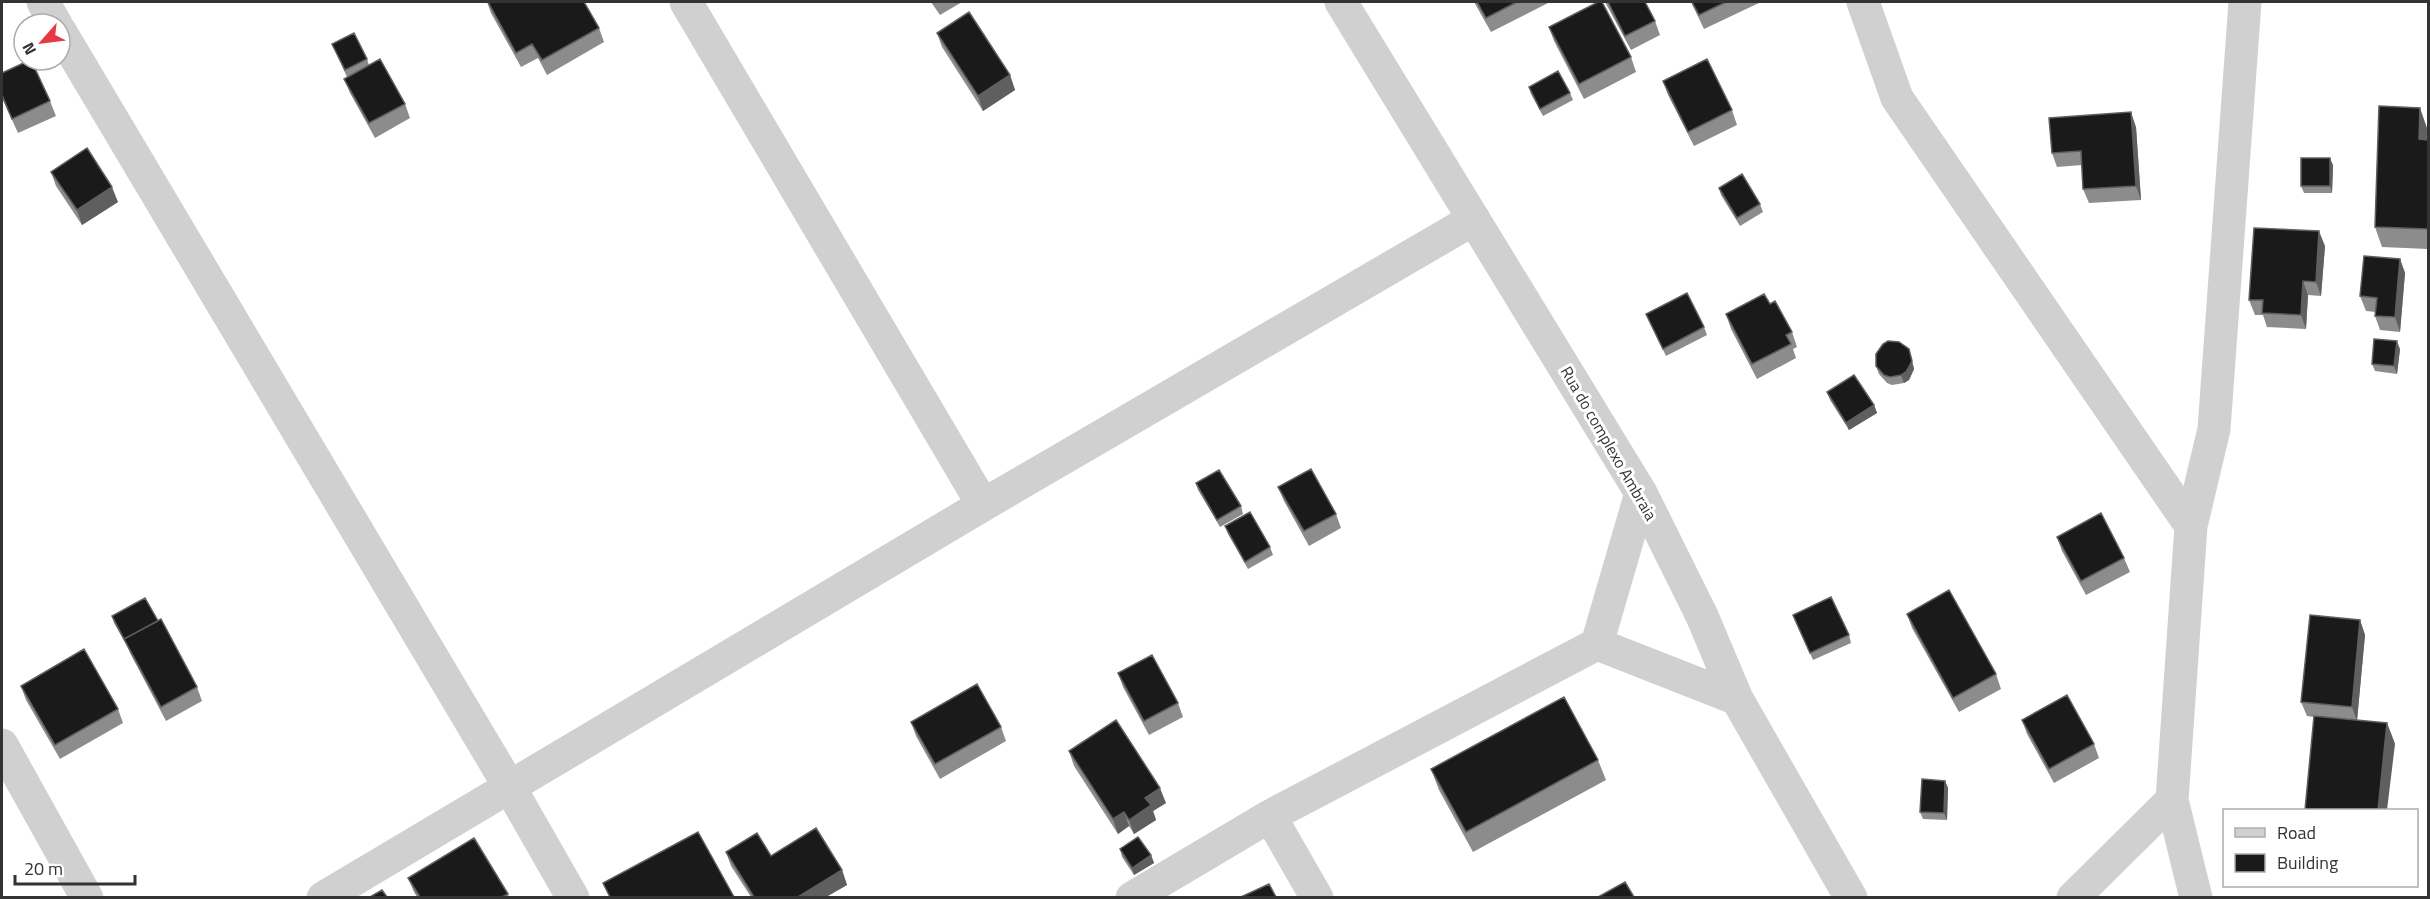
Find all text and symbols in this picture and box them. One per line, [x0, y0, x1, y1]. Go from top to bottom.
north arrow [12, 12, 72, 72]
text: N [16, 39, 42, 60]
street label: Rua do complexo Ambraia [1555, 361, 1663, 525]
legend [2223, 809, 2418, 887]
text: Road [2277, 819, 2316, 846]
scale bar [15, 848, 135, 886]
text: Building [2277, 849, 2338, 876]
text: 20 m [24, 855, 63, 882]

